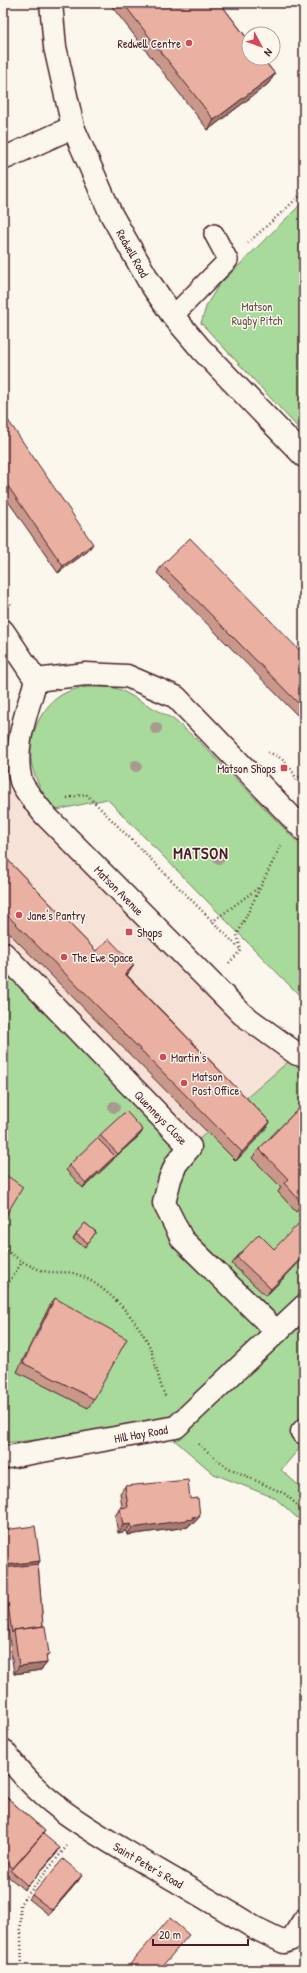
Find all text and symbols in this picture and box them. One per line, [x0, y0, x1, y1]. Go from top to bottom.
north arrow [241, 26, 281, 66]
place label: Redwell Centre [118, 35, 181, 52]
marker: Redwell Centre [184, 38, 194, 48]
text: N [261, 46, 276, 59]
street label: Redwell Road [113, 226, 154, 281]
park label: Matson Rugby Pitch [232, 298, 282, 329]
place label: Matson Shops [217, 760, 276, 777]
marker: Matson Shops [279, 763, 289, 773]
district label: MATSON [173, 842, 229, 864]
street label: Matson Avenue [91, 861, 148, 919]
place label: Jane's Pantry [27, 907, 85, 924]
marker: Jane's Pantry [14, 910, 24, 920]
place label: Shops [137, 924, 163, 941]
marker: Shops [124, 927, 134, 937]
place label: The Ewe Space [72, 949, 134, 966]
marker: The Ewe Space [59, 952, 69, 962]
place label: Martin's [171, 1049, 207, 1066]
marker: Martin's [158, 1052, 168, 1062]
place label: Matson Post Office [192, 1068, 239, 1099]
marker: Matson Post Office [179, 1078, 189, 1088]
street label: Quenneys Close [131, 1086, 192, 1148]
street label: Hill Hay Road [113, 1420, 169, 1446]
street label: Saint Peter's Road [110, 1837, 187, 1892]
scale bar [153, 1921, 248, 1947]
text: 20 m [159, 1926, 181, 1943]

